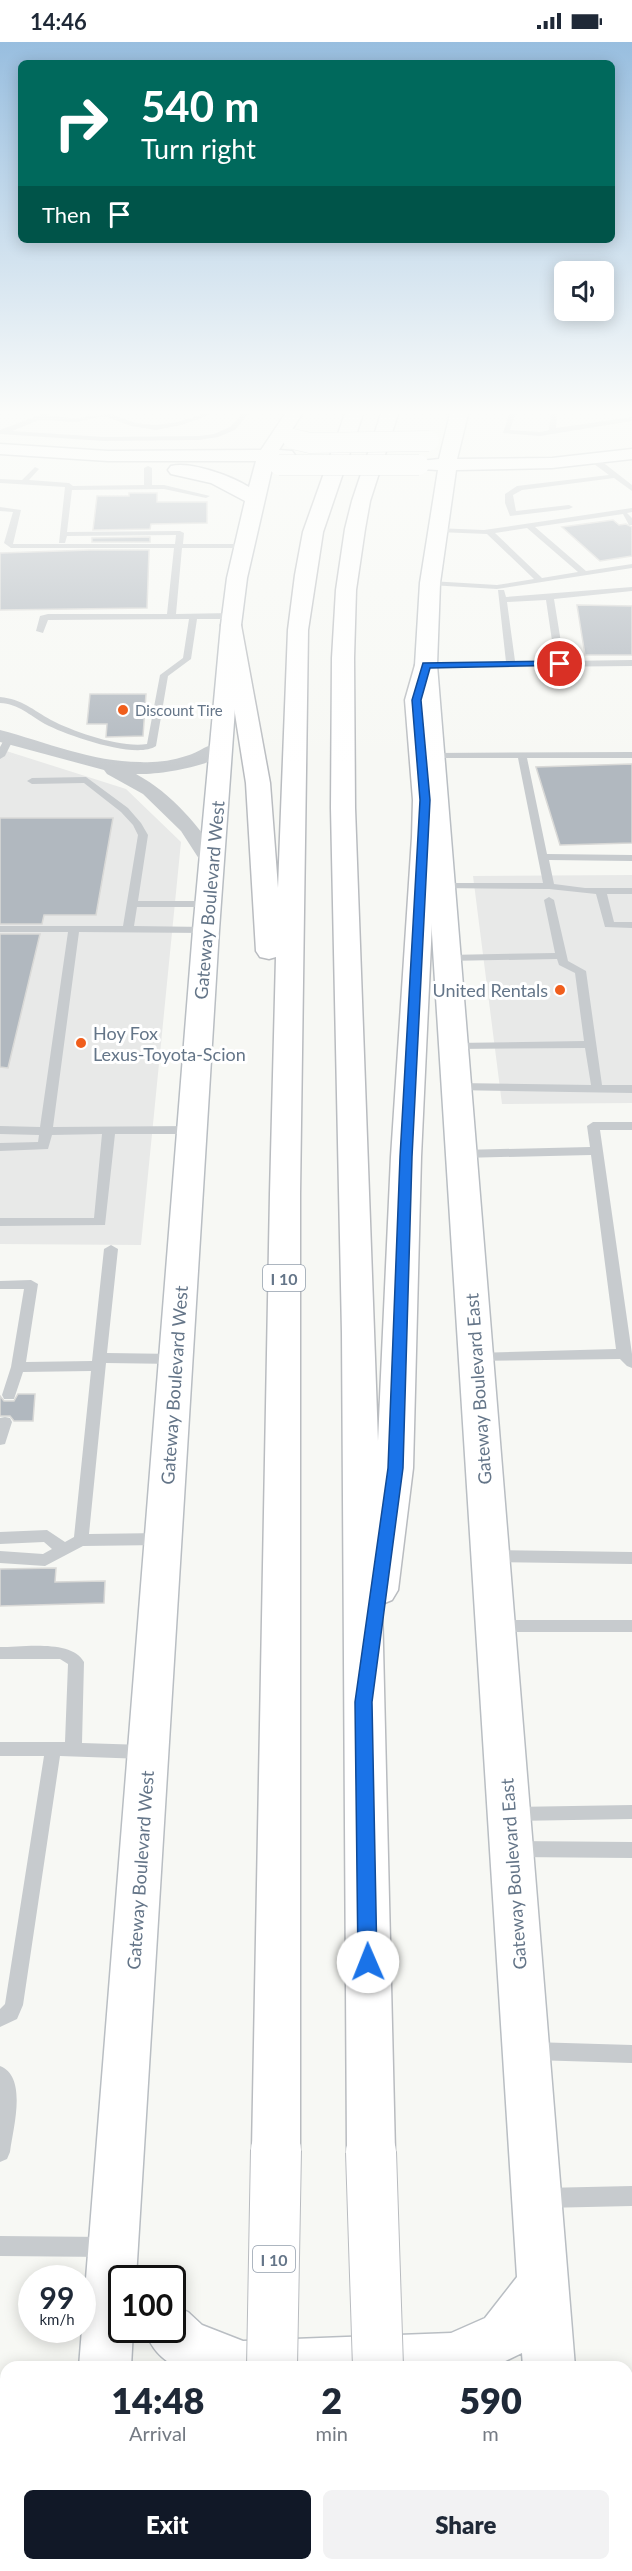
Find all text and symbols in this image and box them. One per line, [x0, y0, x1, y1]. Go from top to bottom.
text: 14:46 [30, 8, 87, 35]
text: 540 m [141, 81, 259, 131]
icon: right [42, 84, 120, 162]
text: Turn right [141, 132, 256, 165]
icon: arrive [103, 198, 136, 231]
text: Then [42, 201, 91, 228]
map controls [554, 261, 614, 321]
button: sound [554, 261, 614, 321]
pin [534, 638, 585, 689]
icon: arrive [543, 647, 576, 680]
place label: Discount Tire [135, 701, 223, 719]
marker: Discount Tire [116, 703, 130, 717]
street label: Gateway Boulevard West [189, 799, 229, 1000]
place label: United Rentals [433, 979, 548, 1001]
marker: United Rentals [553, 983, 567, 997]
place label: Hoy Fox Lexus-Toyota-Scion [93, 1022, 246, 1065]
marker: Hoy Fox Lexus-Toyota-Scion [74, 1036, 88, 1050]
road number: I 10 [263, 1265, 305, 1291]
street label: Gateway Boulevard West [156, 1284, 192, 1485]
street label: Gateway Boulevard East [460, 1292, 496, 1485]
street label: Gateway Boulevard West [122, 1769, 158, 1970]
street label: Gateway Boulevard East [495, 1777, 531, 1970]
position arrow [336, 1930, 400, 1994]
road number: I 10 [253, 2246, 295, 2272]
speed limit sign: 100 [108, 2265, 186, 2343]
text: 99 [40, 2279, 74, 2315]
text: km/h [39, 2310, 75, 2328]
text: 14:48 [111, 2378, 204, 2422]
text: 2 [321, 2378, 342, 2422]
text: 590 [459, 2378, 522, 2422]
text: Arrival [129, 2421, 187, 2445]
text: min [316, 2421, 348, 2445]
text: m [482, 2421, 499, 2445]
button: Exit [24, 2490, 311, 2559]
button: Share [323, 2490, 609, 2559]

